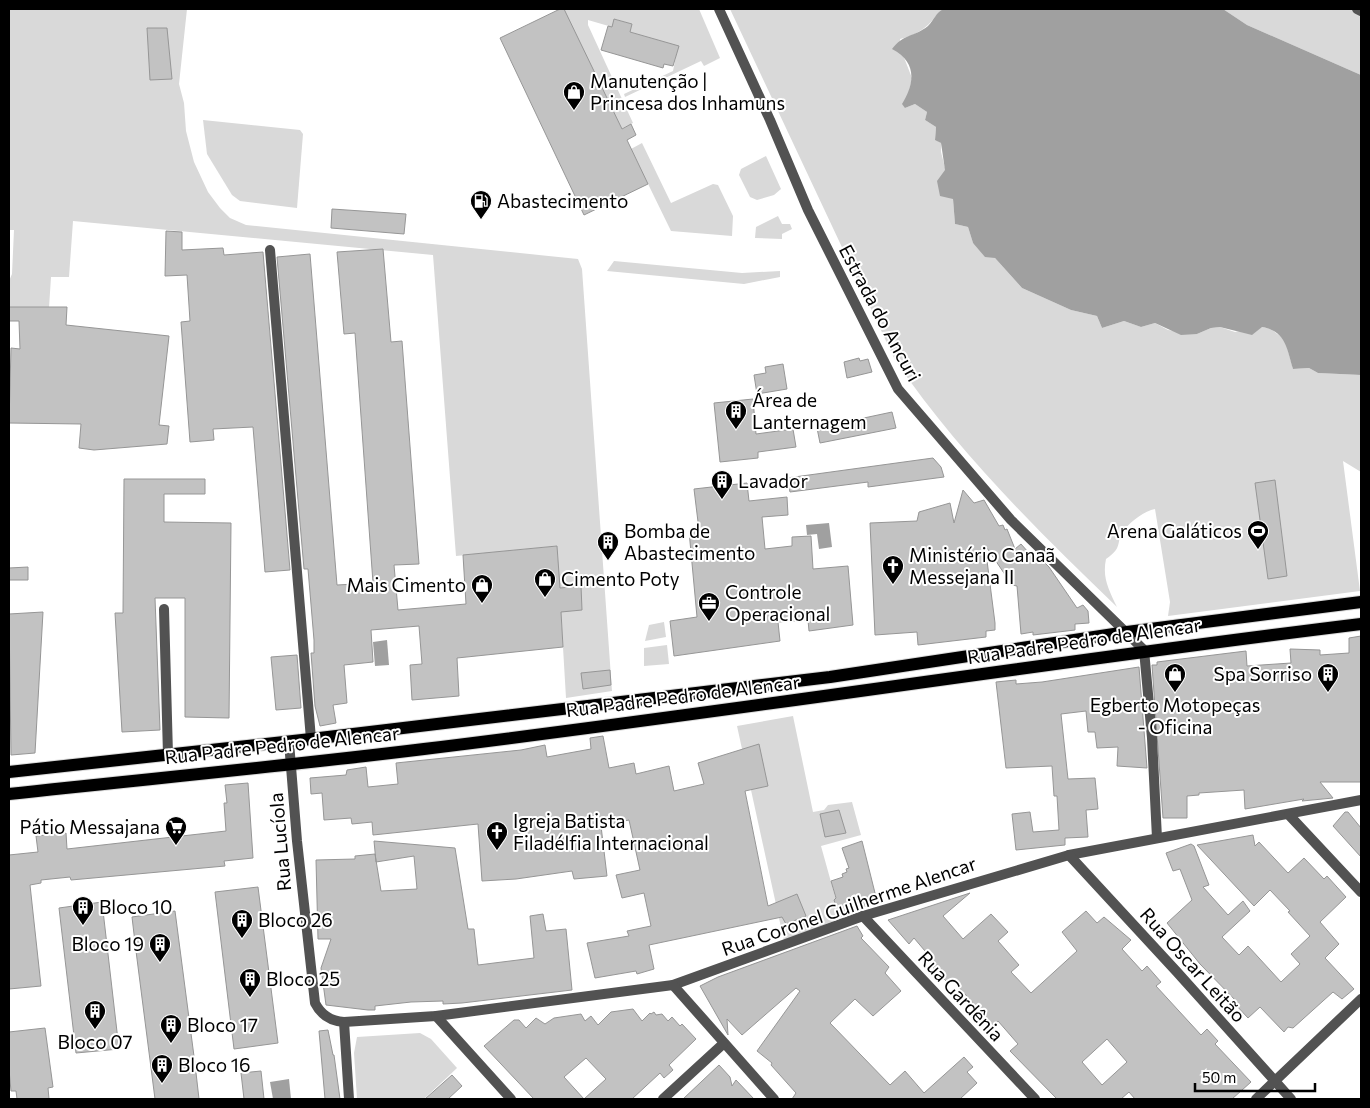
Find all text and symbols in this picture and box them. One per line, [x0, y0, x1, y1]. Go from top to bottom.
place label: Manutenção | Princesa dos Inhamuns [590, 69, 785, 114]
shop icon: Manutenção | Princesa dos Inhamuns [562, 80, 586, 111]
fuel station icon: Abastecimento [469, 189, 493, 220]
place label: Abastecimento [497, 189, 628, 212]
street label: Estrada do Ancuri [835, 240, 926, 385]
place label: Área de Lanternagem [752, 388, 867, 433]
building icon: Área de Lanternagem [724, 399, 748, 430]
building icon: Lavador [710, 469, 734, 500]
place label: Lavador [738, 469, 808, 492]
place label: Bomba de Abastecimento [624, 519, 755, 564]
place label: Arena Galáticos [1107, 519, 1242, 542]
sports icon: Arena Galáticos [1246, 519, 1270, 550]
building icon: Bomba de Abastecimento [596, 530, 620, 561]
place label: Ministério Canaã Messejana II [909, 543, 1055, 588]
church icon: Ministério Canaã Messejana II [881, 554, 905, 585]
shop icon: Cimento Poty [533, 567, 557, 598]
place label: Cimento Poty [561, 567, 680, 590]
place label: Mais Cimento [347, 573, 466, 596]
shop icon: Mais Cimento [470, 573, 494, 604]
place label: Controle Operacional [725, 580, 830, 625]
office icon: Controle Operacional [697, 591, 721, 622]
street label: Rua Padre Pedro de Alencar [966, 613, 1203, 668]
shop icon: Egberto Motopeças - Oficina [1163, 662, 1187, 693]
place label: Spa Sorriso [1213, 662, 1312, 685]
building icon: Spa Sorriso [1316, 662, 1340, 693]
street label: Rua Padre Pedro de Alencar [565, 670, 802, 721]
place label: Egberto Motopeças - Oficina [1090, 693, 1260, 738]
street label: Rua Padre Pedro de Alencar [163, 721, 401, 768]
street label: Rua Lucíola [264, 792, 295, 892]
place label: Igreja Batista Filadélfia Internacional [513, 809, 709, 854]
place label: Pátio Messajana [20, 815, 160, 838]
supermarket icon: Pátio Messajana [164, 815, 188, 846]
church icon: Igreja Batista Filadélfia Internacional [485, 820, 509, 851]
street label: Rua Coronel Guilherme Alencar [718, 851, 980, 960]
building icon: Bloco 10 [71, 895, 95, 926]
place label: Bloco 10 [99, 895, 172, 918]
street label: Rua Oscar Leitão [1136, 903, 1251, 1027]
building icon: Bloco 26 [230, 908, 254, 939]
place label: Bloco 26 [258, 908, 333, 931]
place label: Bloco 19 [72, 932, 144, 955]
building icon: Bloco 19 [148, 932, 172, 963]
street label: Rua Gardênia [914, 946, 1009, 1045]
building icon: Bloco 25 [238, 967, 262, 998]
place label: Bloco 25 [266, 967, 340, 990]
building icon: Bloco 07 [83, 999, 107, 1030]
building icon: Bloco 17 [159, 1013, 183, 1044]
place label: Bloco 17 [187, 1013, 258, 1036]
place label: Bloco 07 [57, 1030, 133, 1053]
building icon: Bloco 16 [150, 1053, 174, 1084]
place label: Bloco 16 [178, 1053, 251, 1076]
scale bar [1195, 1060, 1315, 1092]
text: 50 m [1202, 1068, 1236, 1086]

